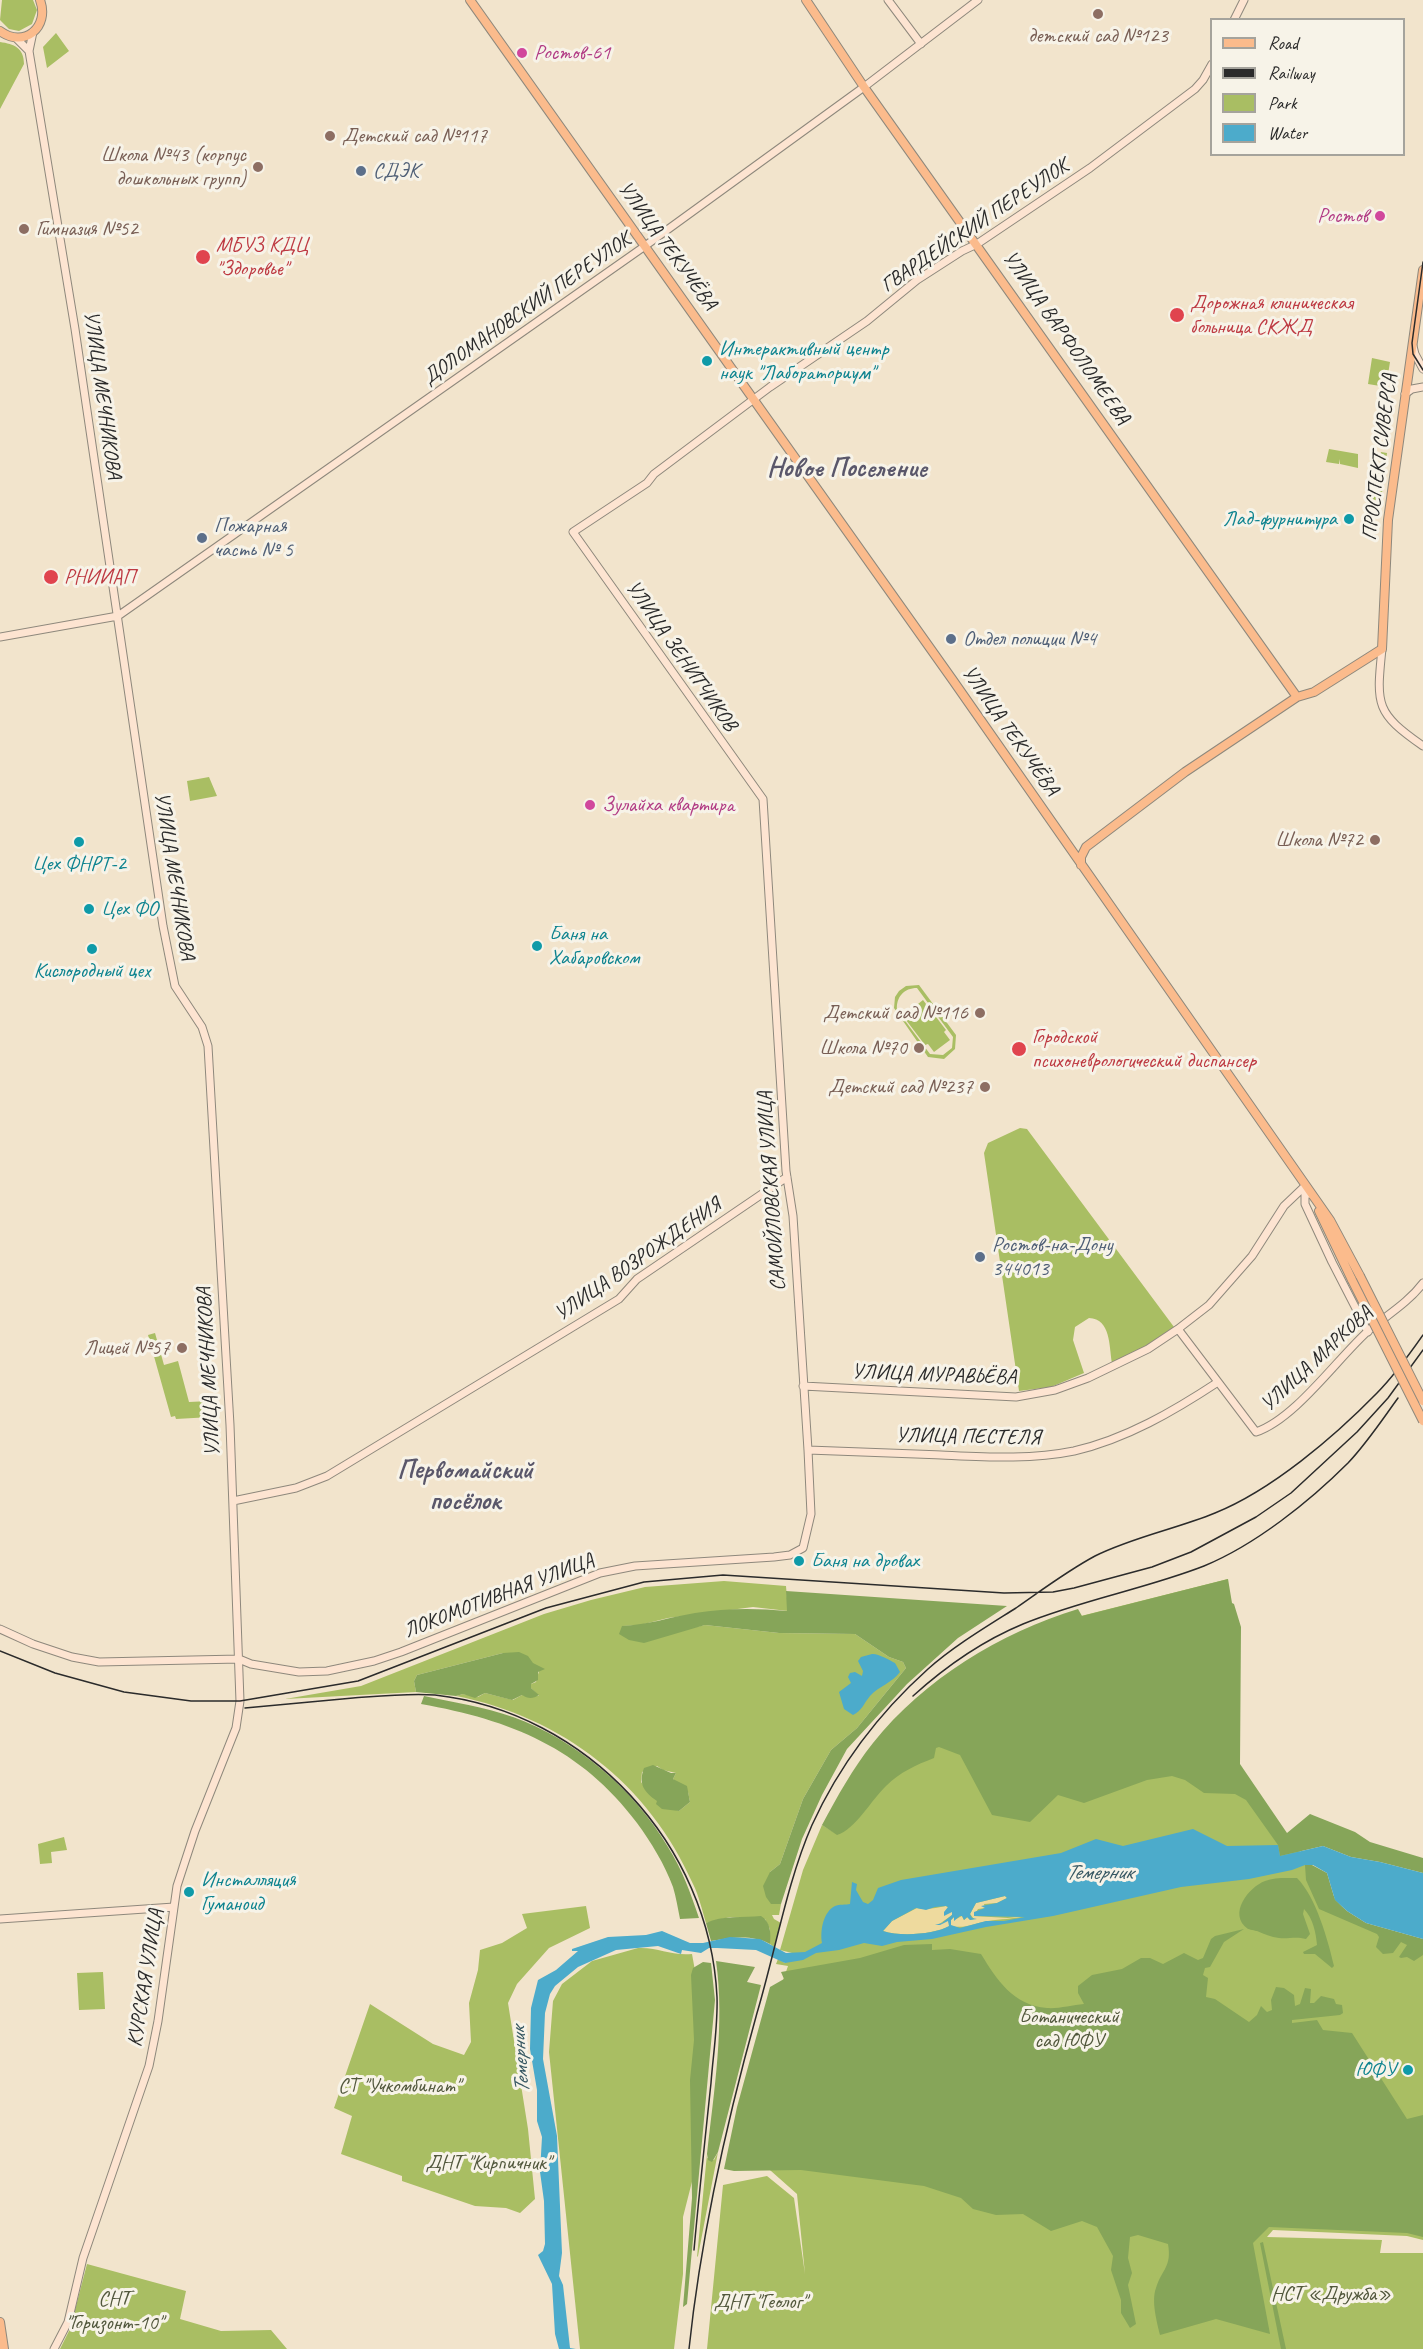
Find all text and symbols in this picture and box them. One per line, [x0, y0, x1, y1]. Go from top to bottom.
marker: детский сад №123 [1091, 7, 1105, 21]
legend [1210, 18, 1405, 156]
place label: детский сад №123 [1028, 23, 1168, 49]
text: Road [1268, 32, 1298, 54]
place label: Ростов-61 [534, 40, 611, 66]
marker: Ростов-61 [515, 46, 529, 60]
text: Railway [1268, 62, 1315, 84]
text: Park [1268, 92, 1297, 114]
text: Water [1268, 122, 1307, 144]
place label: Детский сад №117 [342, 123, 487, 149]
marker: Детский сад №117 [323, 129, 337, 143]
place label: Школа №43 (корпус дошкольных групп) [101, 142, 246, 192]
street label: ГВАРДЕЙСКИЙ ПЕРЕУЛОК [876, 154, 1074, 298]
place label: СДЭК [373, 158, 419, 184]
marker: Школа №43 (корпус дошкольных групп) [251, 160, 265, 174]
marker: СДЭК [354, 164, 368, 178]
street label: УЛИЦА ТЕКУЧЁВА [612, 177, 722, 315]
place label: Ростов [1317, 203, 1368, 229]
marker: Ростов [1373, 209, 1387, 223]
place label: Гимназия №52 [36, 216, 138, 242]
marker: Гимназия №52 [17, 222, 31, 236]
street label: ДОЛОМАНОВСКИЙ ПЕРЕУЛОК [418, 227, 636, 391]
place label: МБУЗ КДЦ "Здоровье" [216, 232, 308, 282]
street label: УЛИЦА ВАРФОЛОМЕЕВА [997, 246, 1135, 430]
marker: МБУЗ КДЦ "Здоровье" [194, 248, 212, 266]
place label: Дорожная клиническая больница СКЖД [1190, 290, 1353, 340]
marker: Дорожная клиническая больница СКЖД [1168, 306, 1186, 324]
street label: УЛИЦА МЕЧНИКОВА [78, 309, 126, 481]
place label: Интерактивный центр наук "Лабораториум" [719, 336, 889, 386]
marker: Интерактивный центр наук "Лабораториум" [700, 354, 714, 368]
street label: ПРОСПЕКТ СИВЕРСА [1357, 372, 1403, 542]
district label: Новое Поселение [767, 453, 927, 485]
place label: Лад-фурнитура [1223, 506, 1337, 532]
marker: Лад-фурнитура [1342, 512, 1356, 526]
place label: Пожарная часть № 5 [214, 513, 293, 563]
marker: Пожарная часть № 5 [195, 531, 209, 545]
place label: РНИИАП [64, 564, 135, 590]
marker: РНИИАП [42, 568, 60, 586]
street label: УЛИЦА ЗЕНИТЧИКОВ [620, 576, 742, 736]
place label: Отдел полиции №4 [963, 626, 1096, 652]
marker: Отдел полиции №4 [944, 632, 958, 646]
street label: УЛИЦА ТЕКУЧЁВА [956, 661, 1064, 801]
street label: УЛИЦА МЕЧНИКОВА [148, 790, 200, 962]
place label: Зулайха квартира [602, 792, 734, 818]
marker: Зулайха квартира [583, 798, 597, 812]
place label: Школа №72 [1275, 827, 1363, 853]
marker: Школа №72 [1368, 833, 1382, 847]
marker: Цех ФНРТ-2 [72, 835, 86, 849]
place label: Цех ФНРТ-2 [32, 851, 126, 877]
place label: Цех ФО [101, 896, 158, 922]
marker: Цех ФО [82, 902, 96, 916]
place label: Баня на Хабаровском [549, 921, 639, 971]
marker: Баня на Хабаровском [530, 939, 544, 953]
marker: Кислородный цех [85, 942, 99, 956]
place label: Кислородный цех [34, 958, 150, 984]
place label: Детский сад №116 [823, 1000, 968, 1026]
marker: Детский сад №116 [973, 1006, 987, 1020]
place label: Городской психоневрологический диспансер [1032, 1024, 1256, 1074]
place label: Школа №70 [819, 1035, 907, 1061]
marker: Городской психоневрологический диспансер [1010, 1040, 1028, 1058]
marker: Школа №70 [912, 1041, 926, 1055]
place label: Детский сад №237 [828, 1074, 973, 1100]
marker: Детский сад №237 [978, 1080, 992, 1094]
street label: САМОЙЛОВСКАЯ УЛИЦА [752, 1090, 792, 1292]
street label: УЛИЦА ВОЗРОЖДЕНИЯ [550, 1193, 726, 1327]
place label: Ростов-на-Дону 344013 [992, 1232, 1113, 1282]
marker: Ростов-на-Дону 344013 [973, 1250, 987, 1264]
street label: УЛИЦА МЕЧНИКОВА [192, 1287, 226, 1457]
street label: УЛИЦА МАРКОВА [1256, 1301, 1378, 1417]
place label: Лицей №57 [84, 1335, 170, 1361]
marker: Лицей №57 [175, 1341, 189, 1355]
street label: УЛИЦА МУРАВЬЁВА [851, 1360, 1017, 1390]
street label: УЛИЦА ПЕСТЕЛЯ [895, 1423, 1041, 1451]
district label: Первомайский посёлок [397, 1455, 533, 1518]
street label: ЛОКОМОТИВНАЯ УЛИЦА [400, 1548, 598, 1644]
place label: Баня на дровах [811, 1548, 919, 1574]
marker: Баня на дровах [792, 1554, 806, 1568]
water label: Темерник [1066, 1860, 1132, 1886]
place label: Инсталляция Гуманоид [201, 1867, 296, 1917]
marker: Инсталляция Гуманоид [182, 1885, 196, 1899]
street label: КУРСКАЯ УЛИЦА [123, 1907, 169, 2049]
park label: Ботанический сад ЮФУ [1019, 2004, 1119, 2054]
water label: Темерник [506, 2026, 536, 2094]
place label: ЮФУ [1355, 2057, 1396, 2083]
marker: ЮФУ [1401, 2063, 1415, 2077]
park label: СТ "Учкомбинат" [338, 2073, 460, 2099]
park label: ДНТ "Кирпичник" [425, 2150, 551, 2176]
park label: НСТ «Дружба» [1271, 2281, 1391, 2307]
park label: СНТ "Горизонт-10" [65, 2286, 163, 2336]
park label: ДНТ "Геолог" [714, 2289, 806, 2315]

